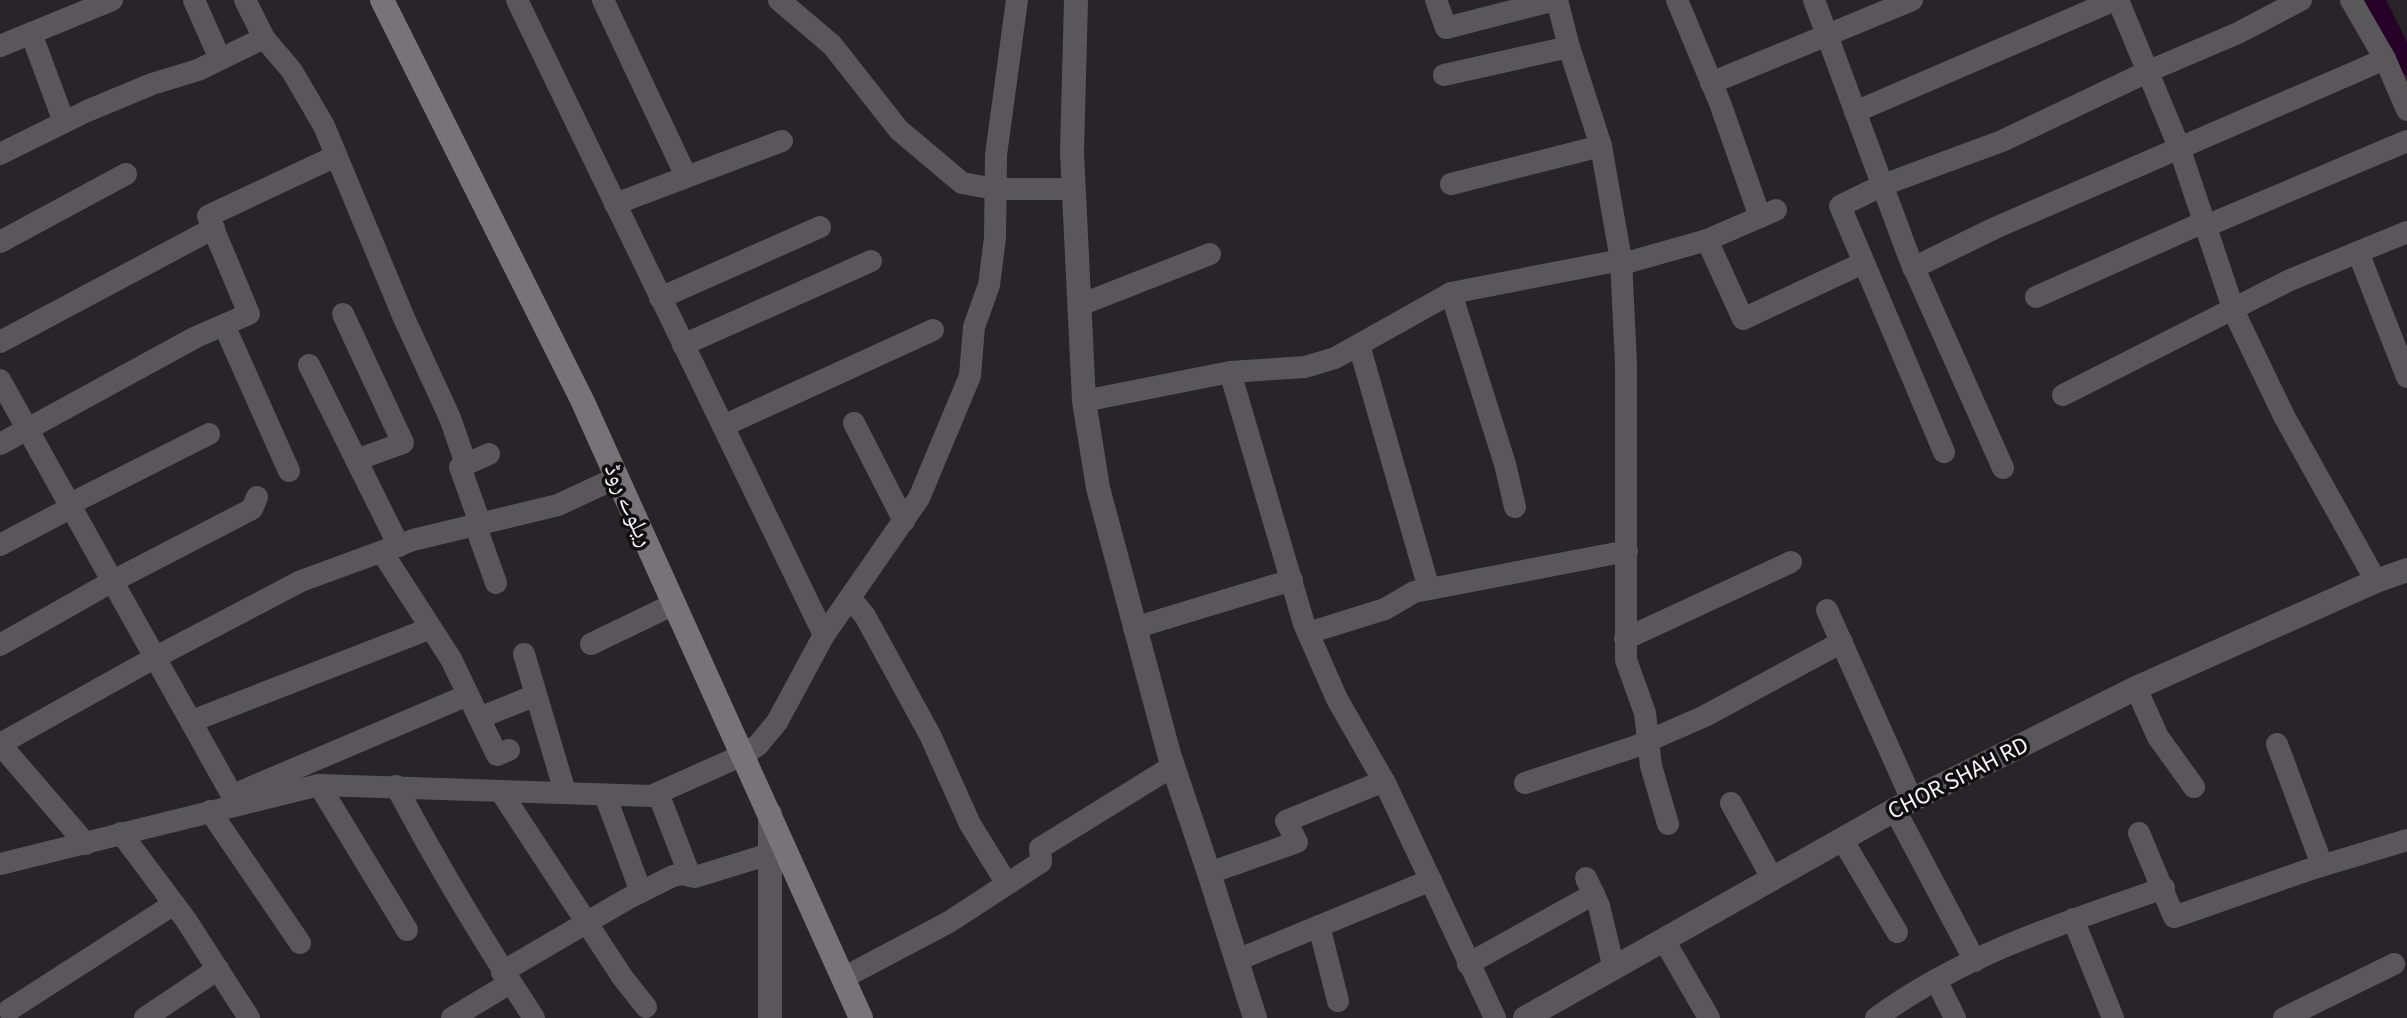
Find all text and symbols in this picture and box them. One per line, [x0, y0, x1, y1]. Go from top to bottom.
street label: ریلوے روڈ [595, 458, 663, 552]
street label: CHOR SHAH RD [1881, 727, 2035, 829]

